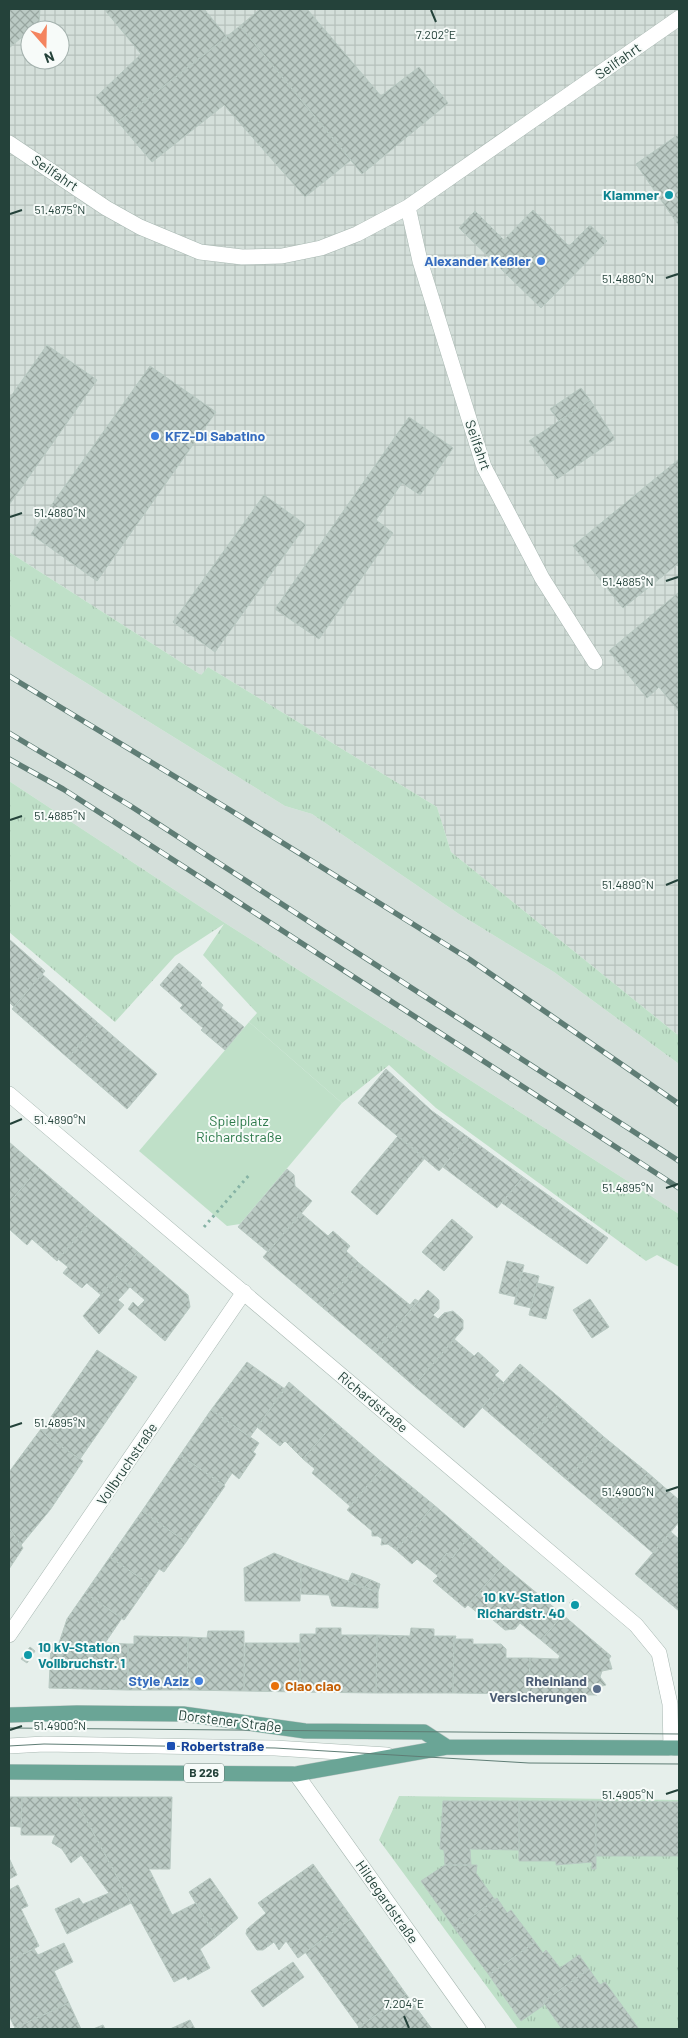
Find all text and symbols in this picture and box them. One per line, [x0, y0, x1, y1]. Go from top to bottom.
north arrow [20, 20, 70, 70]
text: 7.202°E [416, 27, 456, 41]
street label: Seilfahrt [591, 39, 644, 83]
text: N [42, 48, 57, 67]
street label: Seilfahrt [29, 151, 82, 194]
place label: Klammer [603, 186, 660, 203]
marker: Klammer [663, 189, 675, 201]
text: 51.4875°N [35, 202, 85, 216]
place label: Alexander Keßler [424, 252, 532, 269]
marker: Alexander Keßler [535, 255, 547, 267]
text: 51.4880°N [602, 271, 654, 285]
street label: Seilfahrt [462, 417, 495, 472]
place label: KFZ-Di Sabatino [165, 427, 265, 444]
marker: KFZ-Di Sabatino [149, 430, 161, 442]
text: 51.4880°N [34, 505, 86, 519]
text: 51.4885°N [602, 574, 654, 588]
text: 51.4885°N [34, 808, 86, 822]
text: 51.4890°N [602, 877, 654, 891]
text: 51.4890°N [34, 1112, 86, 1126]
park label: Spielplatz Richardstraße [196, 1112, 282, 1145]
text: 51.4895°N [602, 1180, 654, 1194]
street label: Richardstraße [335, 1367, 412, 1436]
text: 51.4895°N [34, 1415, 86, 1429]
street label: Vollbruchstraße [93, 1419, 160, 1508]
text: 51.4900°N [602, 1484, 654, 1498]
place label: 10 kV-Station Richardstr. 40 [477, 1588, 565, 1621]
marker: 10 kV-Station Richardstr. 40 [569, 1599, 581, 1611]
place label: 10 kV-Station Vollbruchstr. 1 [38, 1638, 125, 1671]
marker: 10 kV-Station Vollbruchstr. 1 [22, 1649, 34, 1661]
place label: Style Aziz [129, 1672, 190, 1689]
place label: Rheinland Versicherungen [489, 1672, 587, 1705]
marker: Style Aziz [193, 1675, 205, 1687]
place label: Ciao ciao [285, 1677, 342, 1694]
marker: Ciao ciao [269, 1680, 281, 1692]
marker: Rheinland Versicherungen [591, 1683, 603, 1695]
street label: Dorstener Straße [177, 1706, 283, 1735]
text: 51.4900°N [34, 1718, 86, 1732]
place label: Robertstraße [181, 1737, 265, 1754]
marker: Robertstraße [165, 1740, 177, 1752]
road number: B 226 [184, 1764, 224, 1782]
text: 51.4905°N [602, 1787, 654, 1801]
street label: Hildegardstraße [352, 1857, 422, 1947]
text: 7.204°E [384, 1996, 424, 2010]

